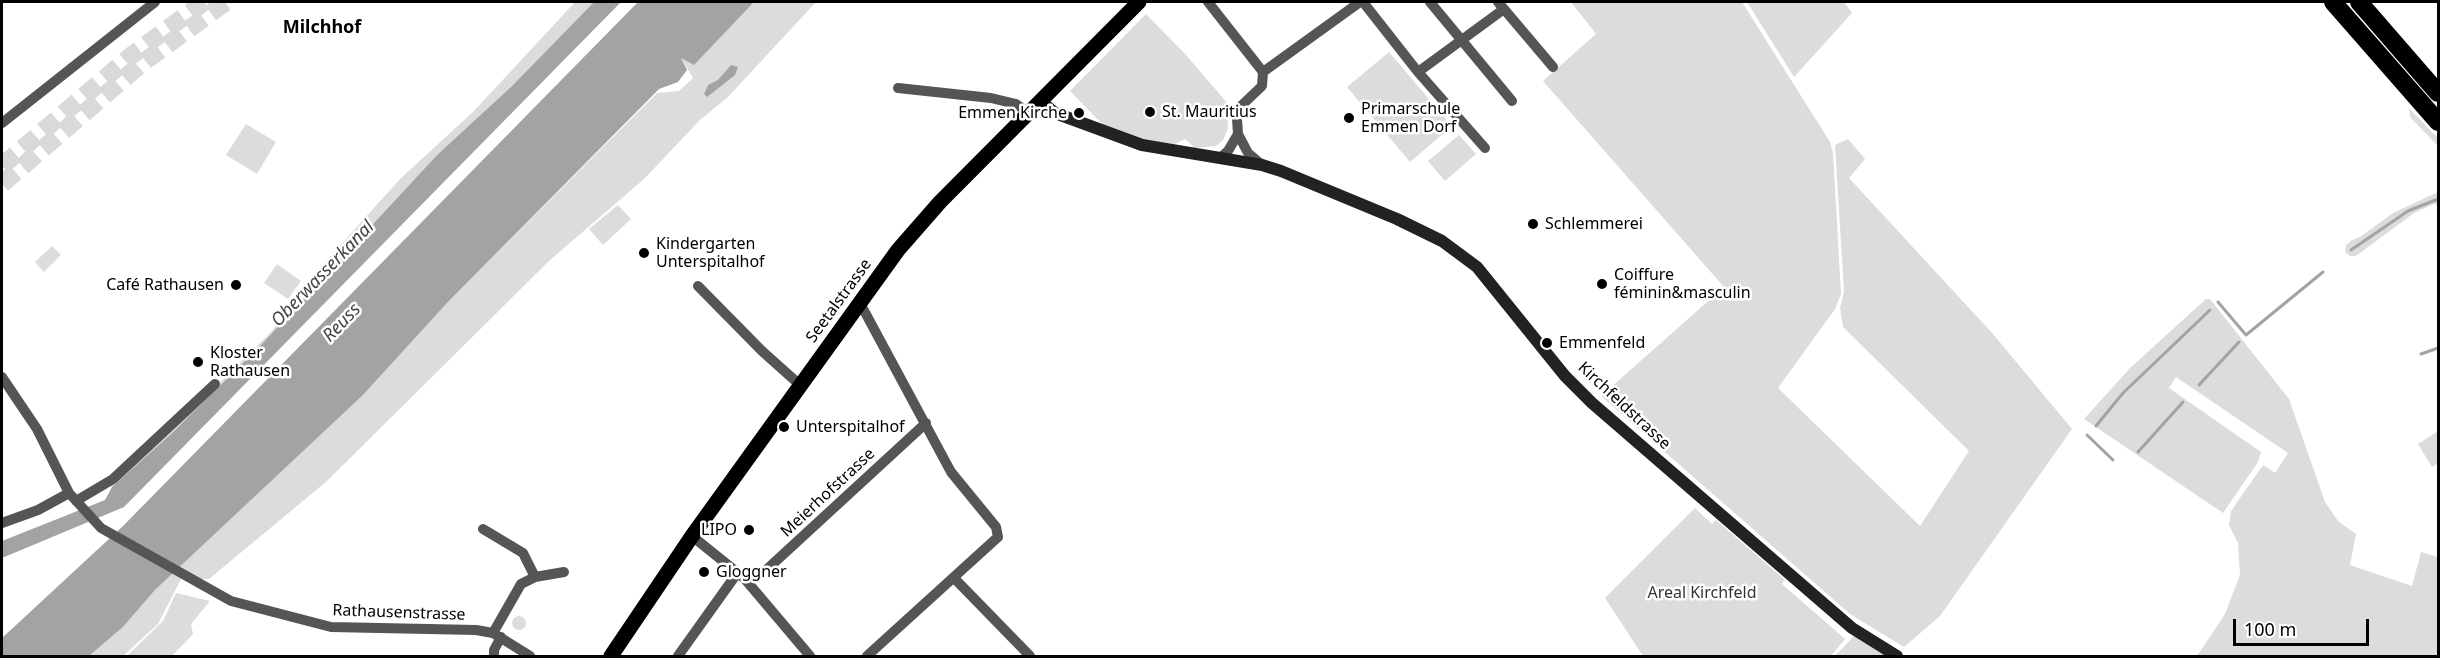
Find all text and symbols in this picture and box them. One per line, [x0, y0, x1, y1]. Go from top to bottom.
district label: Milchhof [283, 17, 361, 39]
place label: Primarschule Emmen Dorf [1361, 99, 1460, 137]
place label: St. Mauritius [1162, 102, 1257, 122]
place label: Emmen Kirche [958, 103, 1067, 123]
marker: St. Mauritius [1143, 105, 1157, 119]
marker: Emmen Kirche [1072, 106, 1086, 120]
marker: Primarschule Emmen Dorf [1342, 111, 1356, 125]
place label: Schlemmerei [1545, 214, 1643, 234]
water label: Oberwasserkanal [267, 217, 379, 331]
marker: Schlemmerei [1526, 217, 1540, 231]
place label: Kindergarten Unterspitalhof [656, 234, 765, 272]
marker: Kindergarten Unterspitalhof [637, 246, 651, 260]
street label: Seetalstrasse [802, 255, 876, 347]
place label: Coiffure féminin&masculin [1614, 265, 1751, 303]
place label: Café Rathausen [106, 275, 224, 295]
marker: Coiffure féminin&masculin [1595, 277, 1609, 291]
marker: Café Rathausen [229, 278, 243, 292]
water label: Reuss [319, 299, 365, 347]
place label: Emmenfeld [1559, 333, 1645, 353]
marker: Emmenfeld [1540, 336, 1554, 350]
place label: Kloster Rathausen [210, 343, 290, 381]
marker: Kloster Rathausen [191, 355, 205, 369]
street label: Kirchfeldstrasse [1574, 358, 1674, 454]
place label: Unterspitalhof [796, 417, 905, 437]
marker: Unterspitalhof [777, 420, 791, 434]
street label: Meierhofstrasse [777, 445, 879, 541]
place label: LIPO [701, 520, 737, 540]
marker: LIPO [742, 523, 756, 537]
place label: Gloggner [716, 562, 787, 582]
marker: Gloggner [697, 565, 711, 579]
park label: Areal Kirchfeld [1647, 583, 1757, 603]
street label: Rathausenstrasse [332, 601, 466, 625]
scale bar [2236, 607, 2372, 645]
text: 100 m [2244, 617, 2296, 641]

